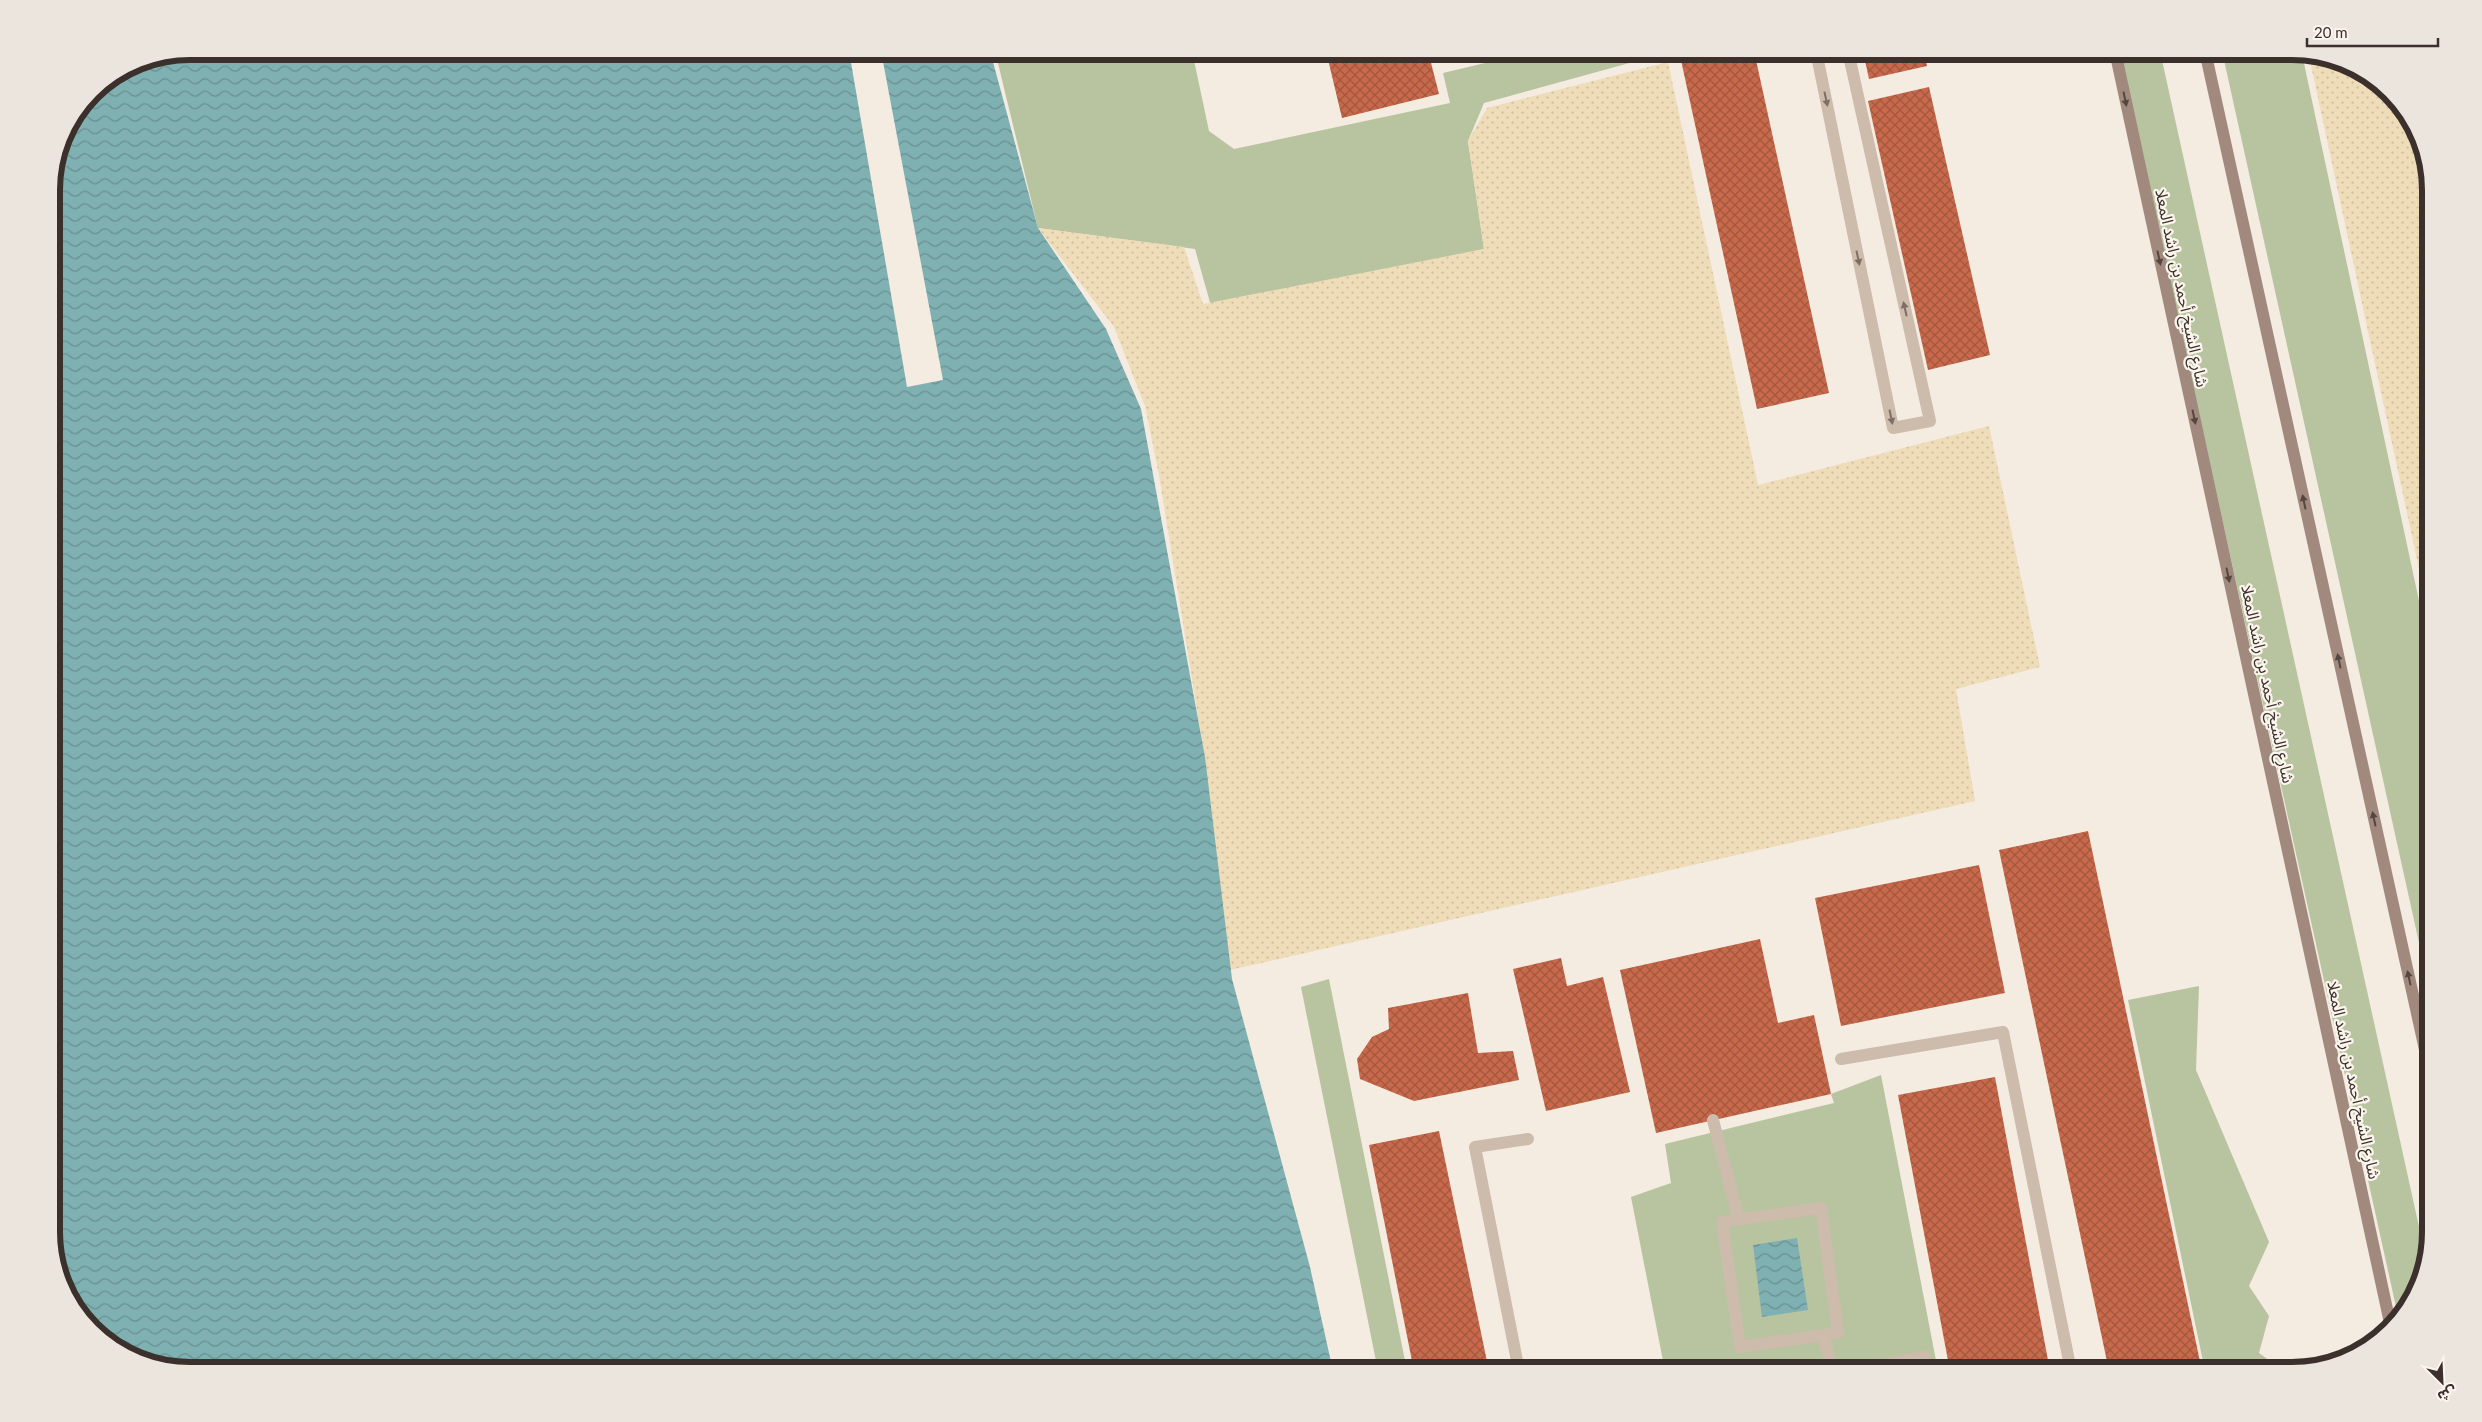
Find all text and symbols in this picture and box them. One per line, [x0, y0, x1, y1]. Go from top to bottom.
scale bar [2307, 15, 2438, 47]
text: 20 m [2314, 23, 2348, 41]
one-way arrow [1822, 91, 1830, 107]
one-way arrow [2121, 91, 2129, 106]
street label: شارع الشيخ أحمد بن راشد المعلا [2148, 187, 2213, 389]
one-way arrow [2155, 250, 2163, 265]
one-way arrow [1855, 251, 1863, 267]
one-way arrow [1901, 301, 1909, 317]
one-way arrow [2190, 409, 2198, 424]
one-way arrow [1887, 410, 1895, 426]
one-way arrow [2300, 494, 2308, 509]
one-way arrow [2224, 568, 2232, 583]
street label: شارع الشيخ أحمد بن راشد المعلا [2234, 583, 2299, 785]
one-way arrow [2335, 653, 2343, 668]
one-way arrow [2370, 812, 2378, 827]
one-way arrow [2405, 970, 2413, 986]
street label: شارع الشيخ أحمد بن راشد المعلا [2320, 979, 2385, 1181]
north arrow [2417, 1357, 2467, 1407]
text: ش [2435, 1383, 2460, 1406]

